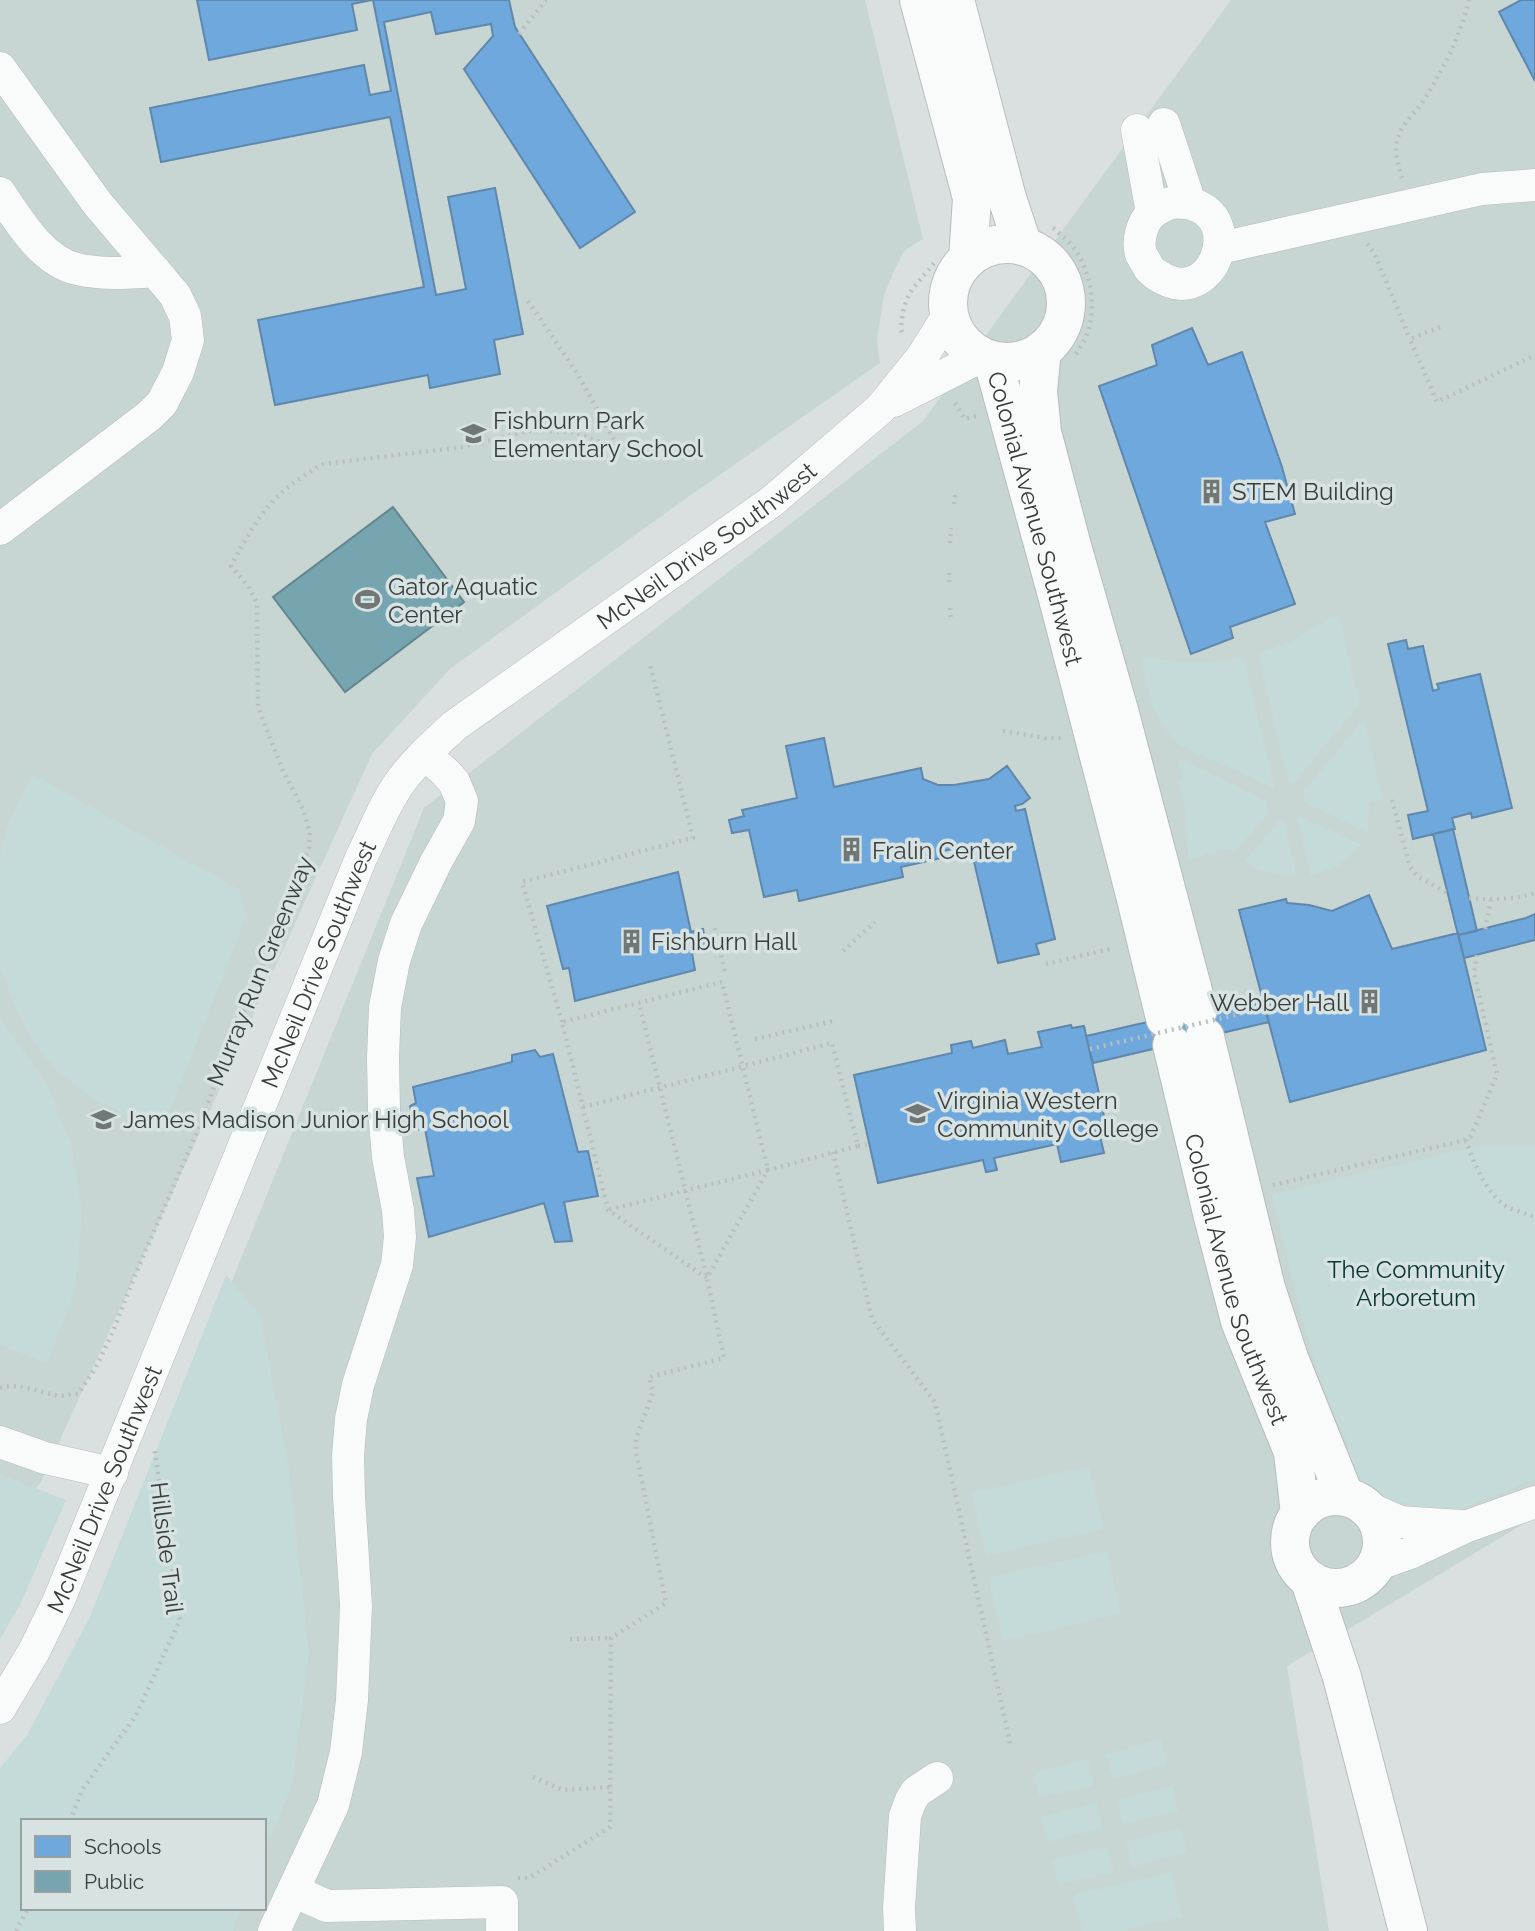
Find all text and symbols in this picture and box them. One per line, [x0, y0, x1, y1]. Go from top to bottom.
street label: Colonial Avenue Southwest [982, 368, 1089, 668]
place label: Fishburn Park Elementary School [493, 406, 704, 463]
school or university icon: Fishburn Park Elementary School [459, 420, 487, 448]
street label: McNeil Drive Southwest [591, 456, 822, 635]
building icon: STEM Building [1198, 477, 1226, 505]
place label: STEM Building [1232, 477, 1394, 506]
place label: Gator Aquatic Center [388, 572, 538, 629]
sports icon: Gator Aquatic Center [354, 586, 382, 614]
street label: McNeil Drive Southwest [255, 836, 382, 1092]
building icon: Fralin Center [838, 836, 866, 864]
place label: Fralin Center [872, 836, 1014, 865]
street label: Murray Run Greenway [201, 852, 319, 1090]
building icon: Fishburn Hall [617, 927, 645, 955]
place label: Fishburn Hall [651, 927, 798, 956]
place label: Webber Hall [1210, 988, 1349, 1017]
building icon: Webber Hall [1355, 988, 1383, 1016]
place label: Virginia Western Community College [937, 1086, 1159, 1143]
school or university icon: Virginia Western Community College [903, 1100, 931, 1128]
school or university icon: James Madison Junior High School [89, 1105, 117, 1133]
place label: James Madison Junior High School [123, 1105, 509, 1134]
street label: Colonial Avenue Southwest [1179, 1131, 1295, 1429]
park label: The Community Arboretum [1327, 1255, 1505, 1312]
street label: McNeil Drive Southwest [40, 1361, 168, 1618]
street label: Hillside Trail [145, 1480, 190, 1616]
legend [21, 1819, 266, 1910]
text: Schools [84, 1834, 161, 1859]
text: Public [84, 1869, 144, 1894]

